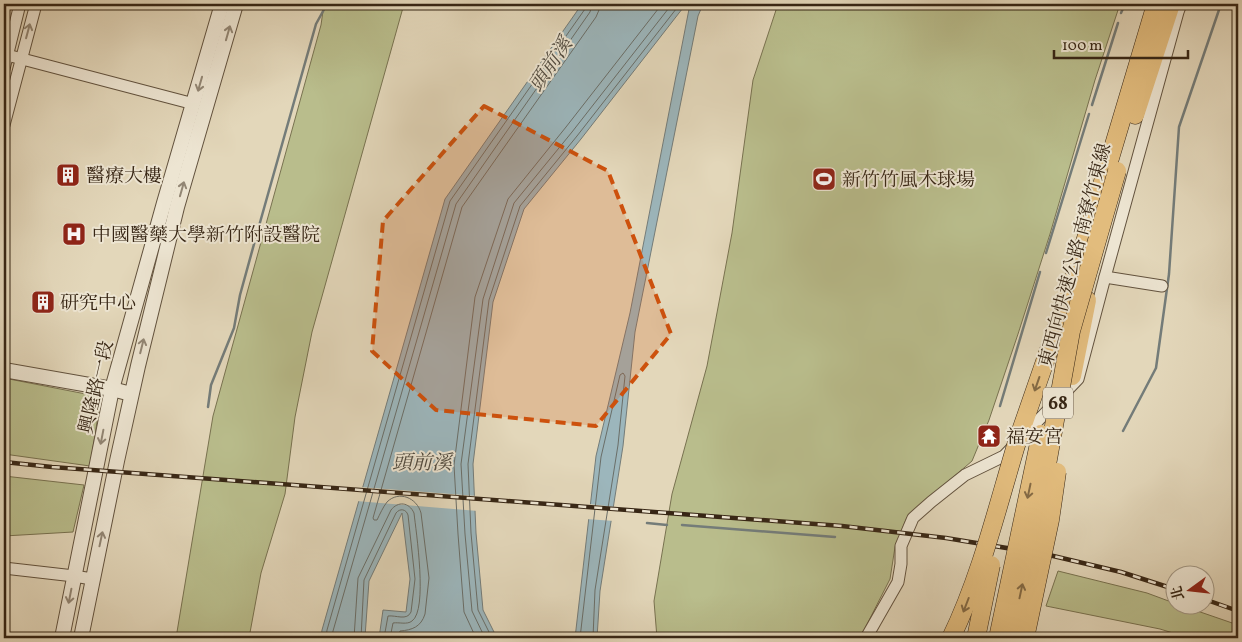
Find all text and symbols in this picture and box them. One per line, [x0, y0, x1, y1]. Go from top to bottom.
one-way arrow [24, 24, 34, 40]
one-way arrow [223, 25, 233, 41]
scale bar [1054, 28, 1188, 60]
water label: 頭前溪 [523, 31, 581, 98]
text: 100 m [1062, 36, 1102, 57]
one-way arrow [194, 76, 204, 92]
street label: 東西向快速公路 南寮竹東線 [1033, 140, 1118, 371]
building icon: 醫療大樓 [55, 162, 81, 188]
place label: 醫療大樓 [86, 164, 162, 190]
sports icon: 新竹竹風木球場 [811, 166, 837, 192]
place label: 新竹竹風木球場 [842, 168, 975, 194]
one-way arrow [177, 181, 187, 197]
hospital icon: 中國醫藥大學新竹附設醫院 [61, 221, 87, 247]
place label: 中國醫藥大學新竹附設醫院 [92, 223, 320, 249]
building icon: 研究中心 [30, 289, 56, 315]
place label: 研究中心 [60, 291, 136, 317]
street label: 興隆路一段 [74, 338, 120, 437]
one-way arrow [138, 339, 147, 355]
one-way arrow [1032, 376, 1041, 391]
road number: 68 [1043, 388, 1073, 418]
temple icon: 福安宮 [976, 423, 1002, 449]
place label: 福安宮 [1006, 425, 1063, 451]
one-way arrow [97, 428, 106, 444]
water label: 頭前溪 [392, 450, 454, 478]
one-way arrow [1024, 482, 1033, 498]
one-way arrow [96, 531, 106, 547]
north arrow [1164, 564, 1214, 614]
one-way arrow [1017, 583, 1027, 599]
text: 北 [1168, 584, 1190, 602]
one-way arrow [65, 588, 75, 604]
one-way arrow [961, 597, 970, 612]

